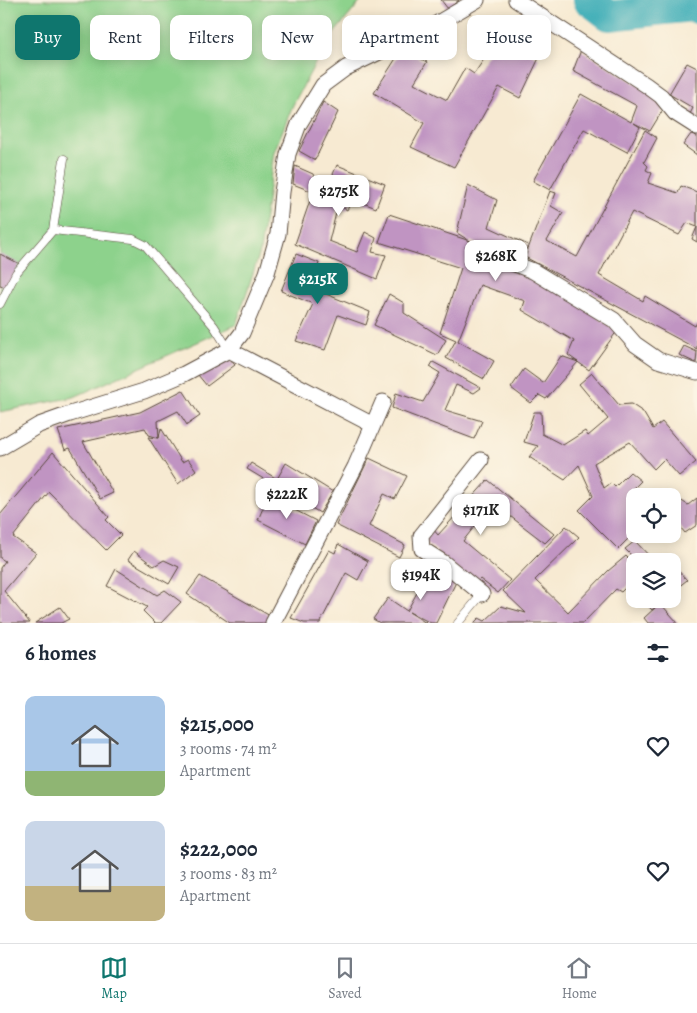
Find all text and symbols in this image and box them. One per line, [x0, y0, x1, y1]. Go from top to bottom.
chip: Buy [15, 15, 80, 60]
chip: Rent [90, 15, 160, 60]
chip: Filters [170, 15, 252, 60]
chip: New [262, 15, 332, 60]
chip: Apartment [342, 15, 457, 60]
chip: House [467, 15, 551, 60]
pin: $275K [304, 174, 374, 217]
text: $275K [319, 180, 359, 202]
pin: $268K [461, 240, 531, 282]
text: $268K [476, 245, 516, 267]
pin: $215K [283, 262, 353, 305]
text: $215K [299, 268, 337, 290]
pin: $222K [252, 478, 322, 520]
text: $222K [266, 483, 308, 505]
map controls [626, 488, 681, 608]
button: locate [626, 488, 681, 543]
pin: $171K [446, 494, 516, 536]
text: $171K [463, 499, 499, 521]
button: layers [626, 553, 681, 608]
pin: $194K [386, 558, 456, 601]
text: $194K [402, 564, 440, 586]
text: 6 homes [25, 639, 97, 667]
icon: filters [644, 639, 672, 667]
text: $215,000 [180, 710, 254, 738]
icon: home [65, 716, 125, 776]
icon: heart [644, 732, 672, 760]
text: 3 rooms · 74 m² [180, 738, 277, 760]
text: Apartment [180, 760, 251, 782]
text: $222,000 [180, 835, 258, 863]
icon: home [65, 841, 125, 901]
icon: heart [644, 857, 672, 885]
text: 3 rooms · 83 m² [180, 863, 277, 885]
text: Apartment [180, 885, 251, 907]
tab: Map [100, 954, 128, 1003]
tab: Saved [328, 954, 362, 1003]
tab: Home [562, 954, 597, 1003]

